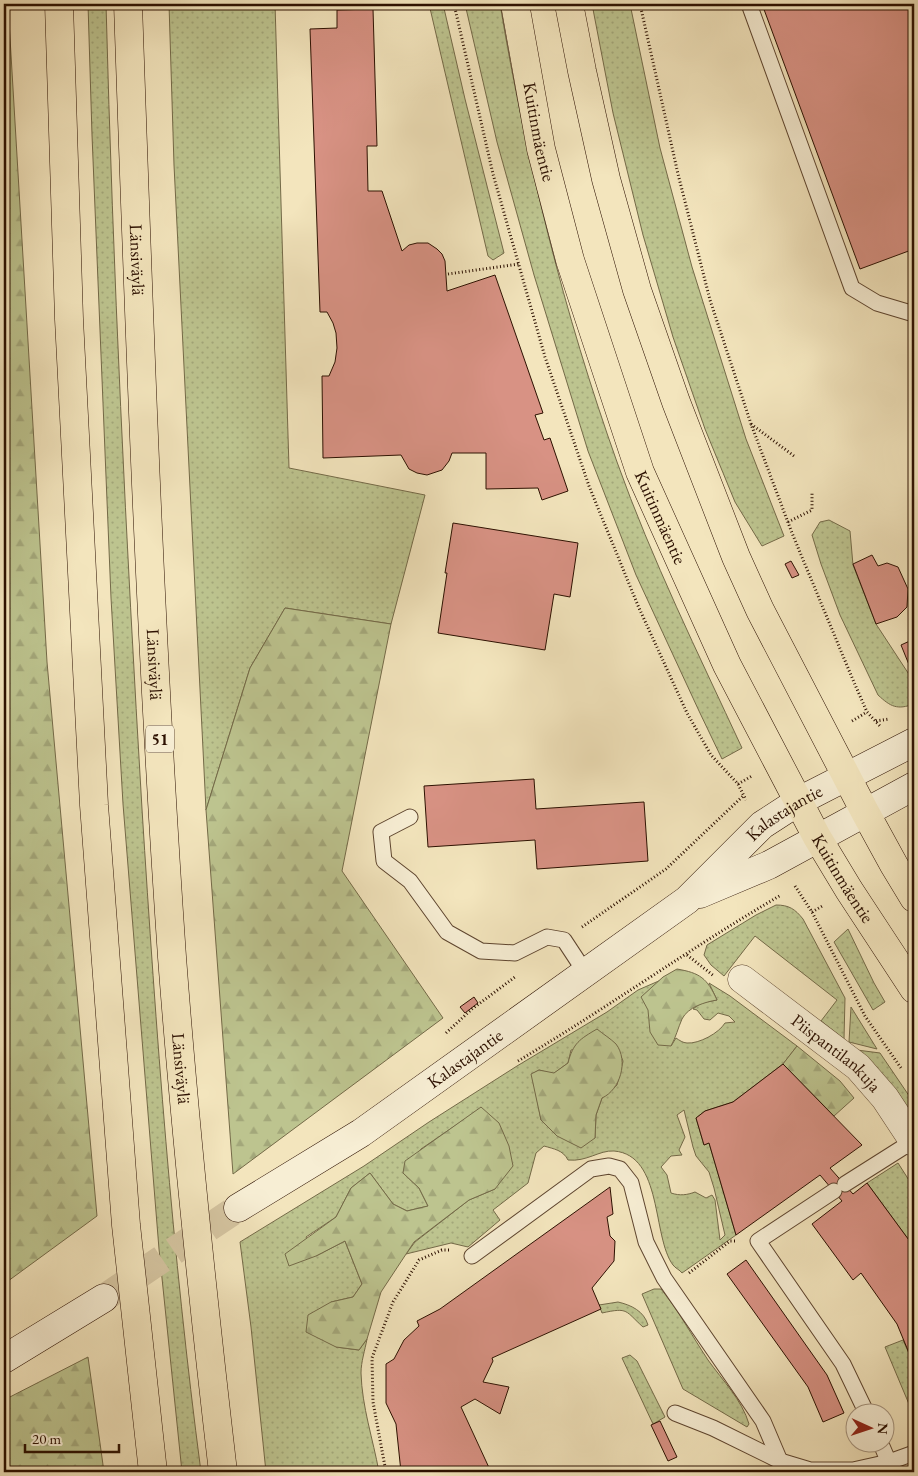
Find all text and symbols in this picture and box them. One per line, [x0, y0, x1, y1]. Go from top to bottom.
street label: Kuitinmäentie [518, 80, 561, 184]
street label: Länsiväylä [125, 224, 150, 297]
street label: Kuitinmäentie [630, 467, 692, 568]
street label: Länsiväylä [142, 628, 168, 702]
road number: 51 [146, 726, 174, 752]
street label: Kalastajantie [740, 779, 826, 846]
street label: Kuitinmäentie [807, 830, 879, 927]
street label: Piispantilankuja [787, 1009, 887, 1097]
street label: Kalastajantie [423, 1023, 507, 1093]
street label: Länsiväylä [167, 1032, 196, 1106]
north arrow [846, 1404, 896, 1454]
scale bar [25, 1421, 119, 1453]
text: N [874, 1423, 892, 1435]
text: 20 m [32, 1429, 61, 1448]

